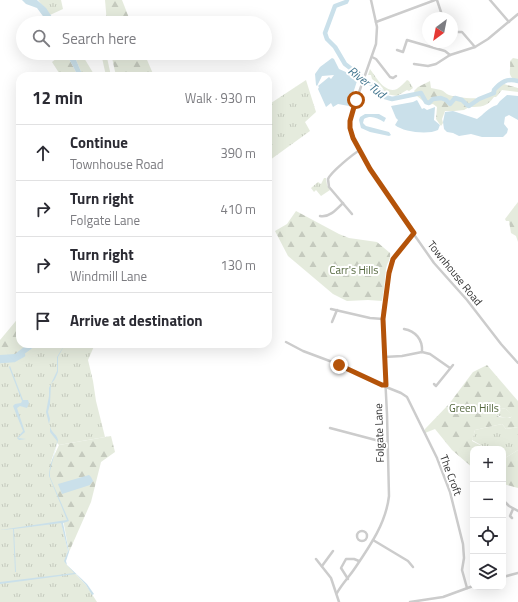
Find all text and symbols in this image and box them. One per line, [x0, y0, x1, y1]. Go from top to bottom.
north arrow [422, 12, 458, 48]
search box [16, 16, 272, 60]
icon: search [30, 27, 52, 49]
text: Search here [62, 27, 136, 50]
water label: River Tud [344, 61, 391, 104]
text: 12 min [32, 85, 83, 111]
text: Walk · 930 m [185, 88, 256, 108]
route start [347, 91, 365, 109]
text: Continue [70, 131, 128, 154]
icon: ahead [32, 142, 54, 164]
text: 390 m [220, 143, 256, 163]
text: Townhouse Road [70, 154, 164, 174]
text: Turn right [70, 187, 134, 210]
icon: right [32, 198, 54, 220]
text: 410 m [220, 199, 256, 219]
text: Folgate Lane [70, 210, 140, 230]
street label: Townhouse Road [424, 237, 486, 309]
text: Turn right [70, 243, 134, 266]
icon: right [32, 254, 54, 276]
text: 130 m [220, 255, 256, 275]
park label: Carr's Hills [330, 262, 378, 278]
text: Windmill Lane [70, 266, 147, 286]
text: Arrive at destination [70, 309, 203, 332]
icon: arrive [32, 310, 54, 332]
route end [330, 356, 348, 374]
park label: Green Hills [449, 400, 499, 416]
street label: Folgate Lane [370, 403, 388, 463]
map controls [470, 446, 506, 590]
button: + [470, 446, 506, 482]
street label: The Croft [436, 452, 466, 498]
button: − [470, 482, 506, 518]
button: locate [470, 518, 506, 554]
button: layers [470, 554, 506, 590]

